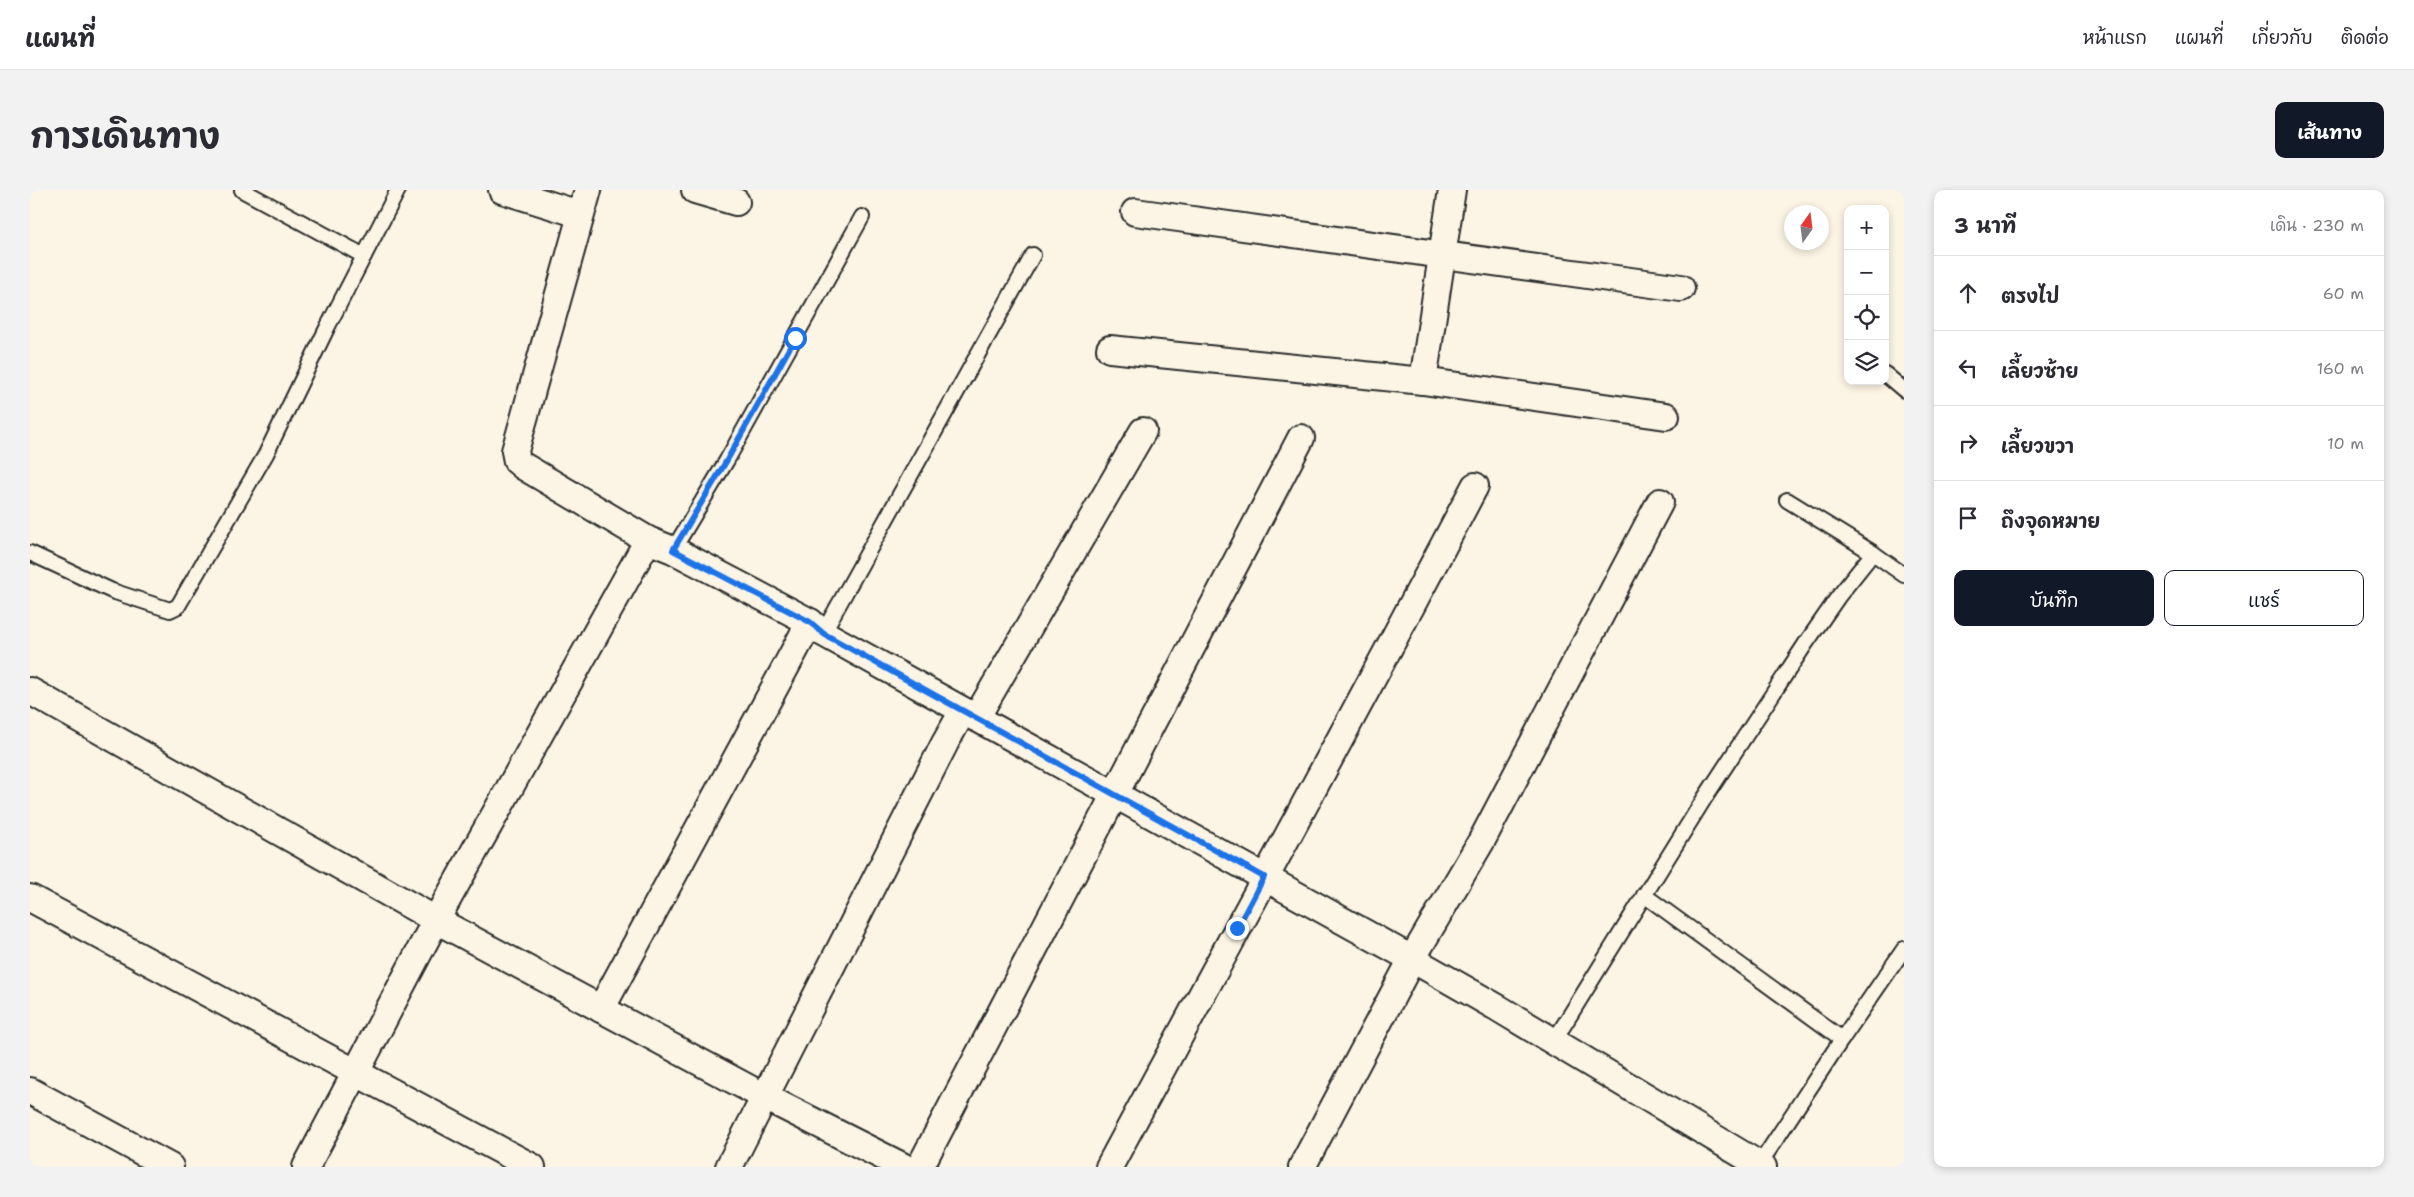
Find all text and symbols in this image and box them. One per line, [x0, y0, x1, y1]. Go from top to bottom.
text: แผนที่ [25, 23, 95, 55]
text: หน้าแรก [2083, 26, 2147, 50]
text: แผนที่ [2175, 26, 2223, 50]
text: เกี่ยวกับ [2251, 26, 2313, 50]
text: ติดต่อ [2341, 26, 2389, 50]
button: เส้นทาง [2275, 102, 2384, 158]
text: การเดินทาง [30, 112, 220, 159]
north arrow [1784, 205, 1829, 250]
map controls [1844, 205, 1889, 385]
button: + [1844, 205, 1889, 250]
text: 3 นาที [1954, 212, 2016, 240]
text: เดิน · 230 m [2270, 215, 2364, 236]
button: − [1844, 250, 1889, 295]
icon: ahead [1954, 279, 1982, 307]
text: 60 m [2323, 283, 2364, 304]
text: ตรงไป [2001, 284, 2059, 309]
button: locate [1844, 295, 1889, 340]
route start [784, 327, 807, 350]
button: layers [1844, 340, 1889, 385]
icon: left [1954, 354, 1982, 382]
text: 160 m [2317, 358, 2364, 379]
text: เลี้ยวซ้าย [2001, 359, 2078, 384]
icon: right [1954, 429, 1982, 457]
text: 10 m [2327, 433, 2364, 454]
text: เลี้ยวขวา [2001, 434, 2074, 459]
icon: arrive [1954, 504, 1982, 532]
text: ถึงจุดหมาย [2001, 509, 2100, 534]
button: บันทึก [1954, 570, 2154, 626]
button: แชร์ [2164, 570, 2364, 626]
route end [1226, 917, 1249, 940]

